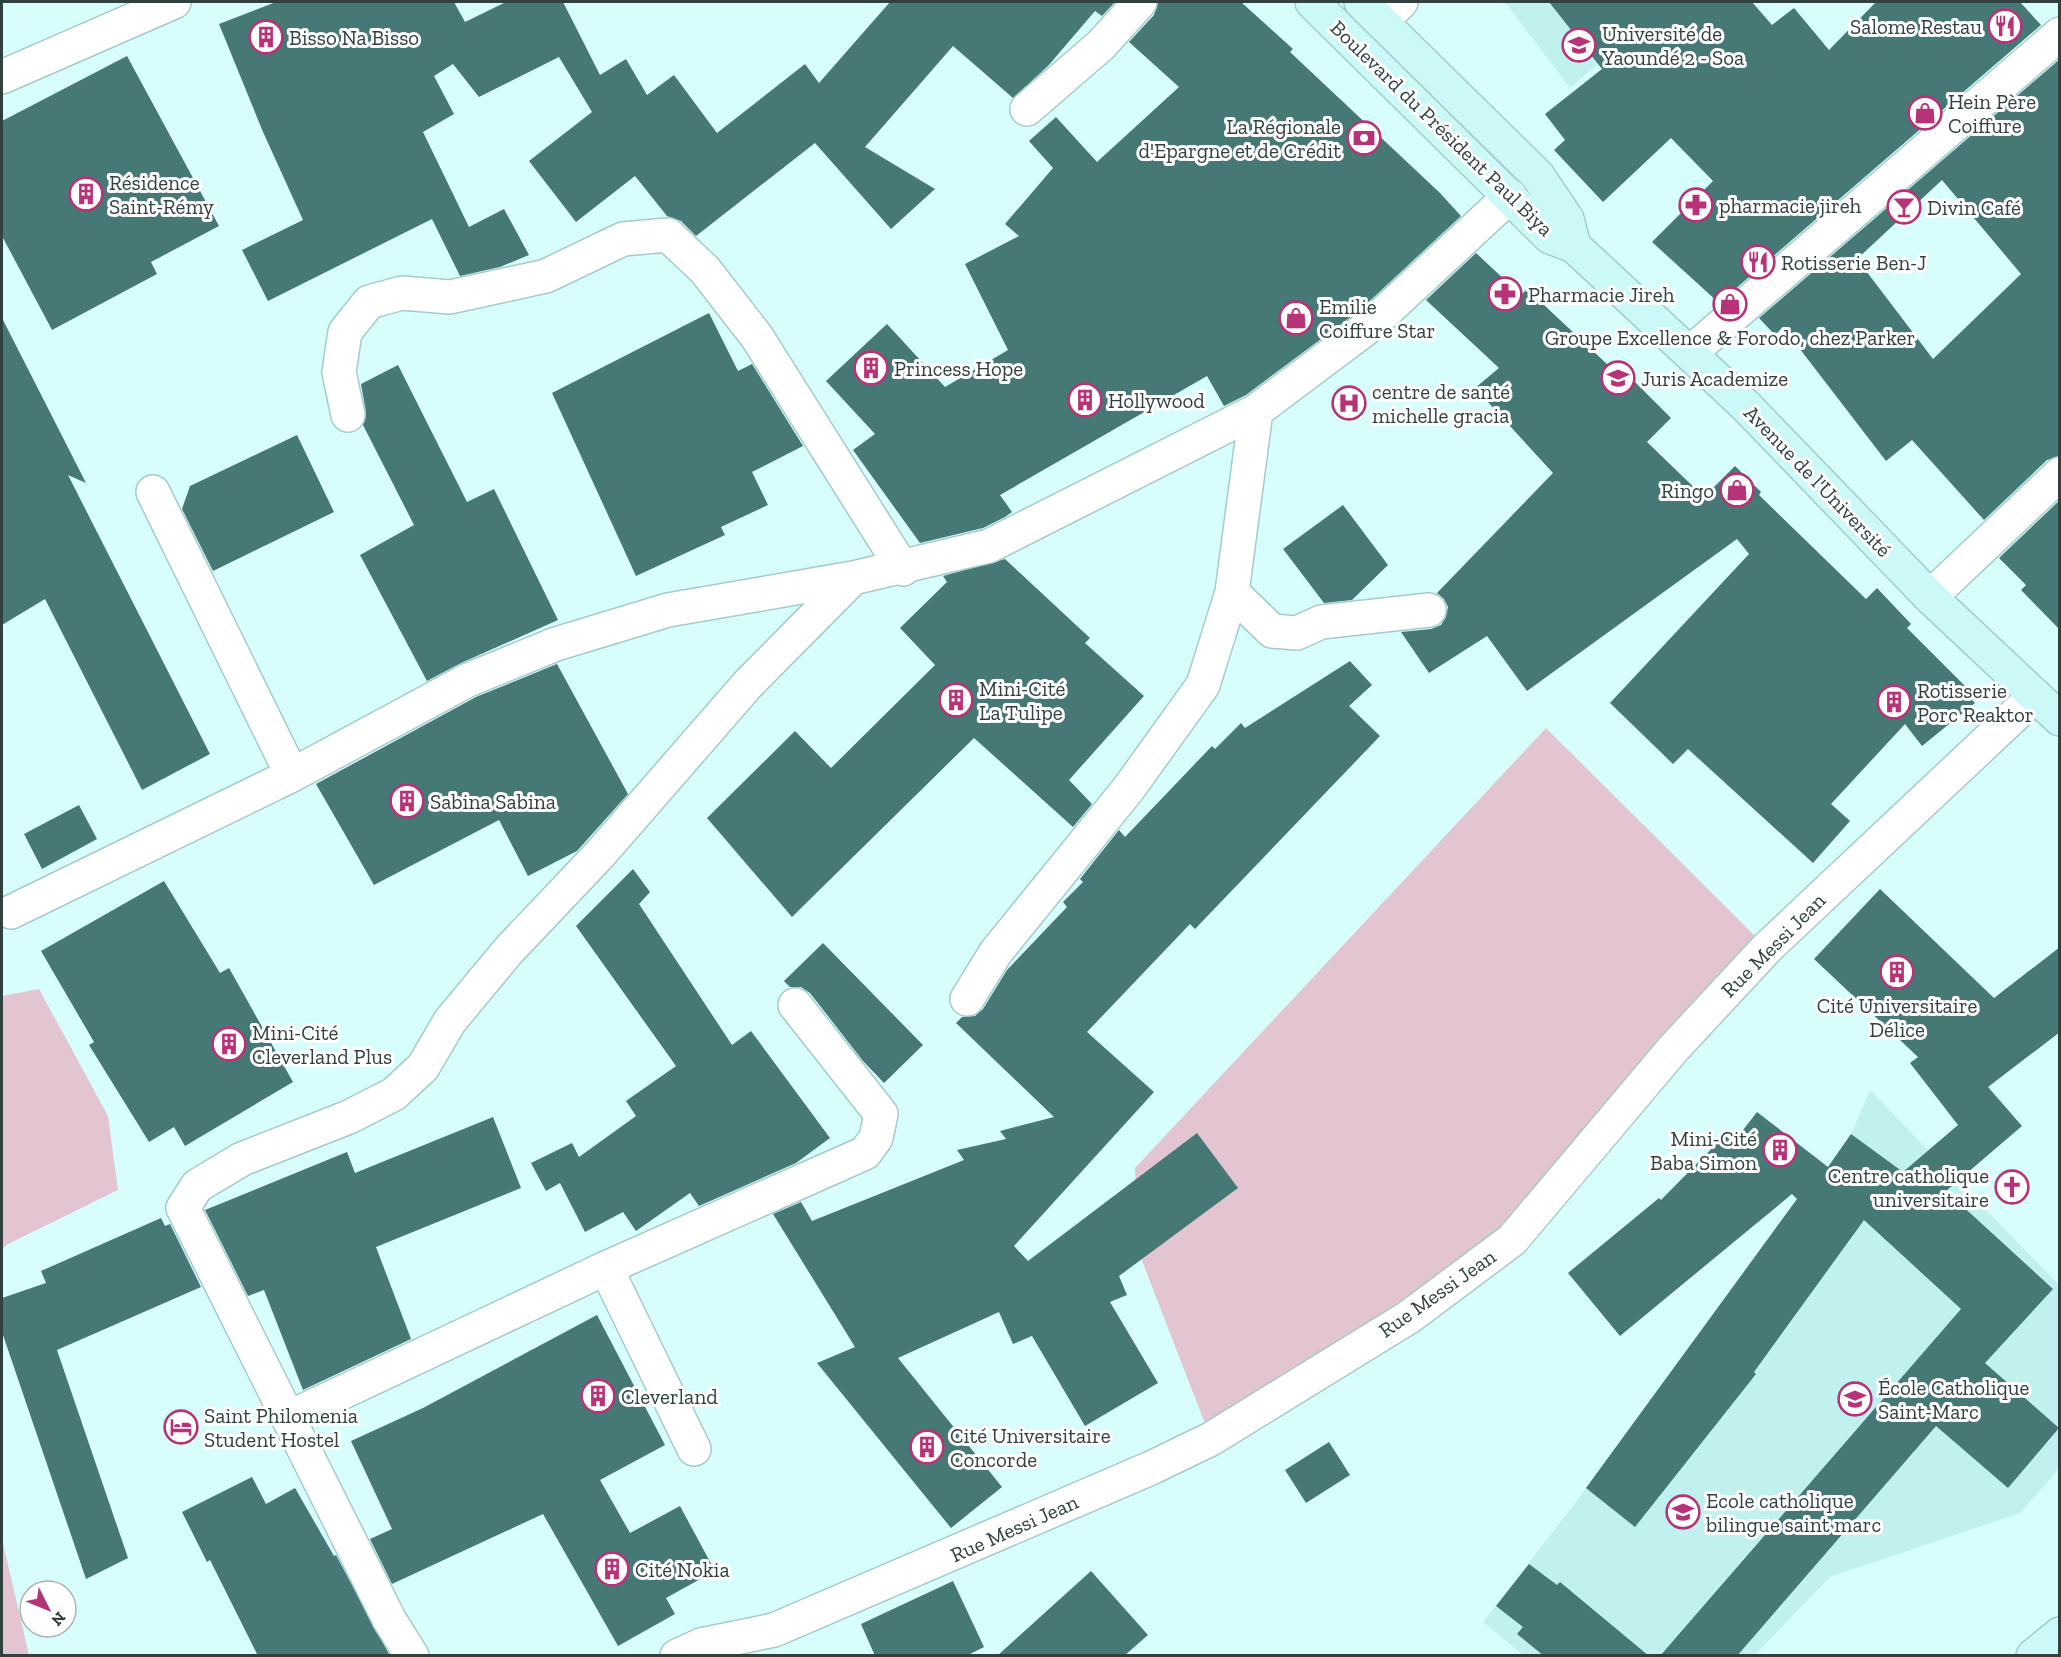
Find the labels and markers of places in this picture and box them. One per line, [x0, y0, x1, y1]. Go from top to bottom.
restaurant icon: Salome Restau [1987, 8, 2023, 44]
place label: Salome Restau [1850, 14, 1982, 39]
building icon: Bisso Na Bisso [248, 19, 284, 55]
place label: Université de Yaoundé 2 - Soa [1601, 21, 1744, 70]
place label: Bisso Na Bisso [289, 25, 419, 50]
school or university icon: Université de Yaoundé 2 - Soa [1561, 27, 1597, 63]
place label: Hein Père Coiffure [1948, 89, 2036, 138]
shop icon: Hein Père Coiffure [1907, 95, 1943, 131]
place label: La Régionale d'Epargne et de Crédit [1139, 114, 1341, 163]
bank icon: La Régionale d'Epargne et de Crédit [1346, 120, 1382, 156]
place label: Résidence Saint-Rémy [109, 170, 214, 219]
building icon: Résidence Saint-Rémy [68, 176, 104, 212]
pharmacy icon: pharmacie jireh [1678, 187, 1714, 223]
bar icon: Divin Café [1886, 189, 1922, 225]
place label: pharmacie jireh [1719, 193, 1862, 219]
place label: Divin Café [1927, 195, 2021, 220]
restaurant icon: Rotisserie Ben-J [1740, 244, 1776, 280]
place label: Rotisserie Ben-J [1781, 250, 1927, 275]
pharmacy icon: Pharmacie Jireh [1487, 276, 1523, 312]
place label: Pharmacie Jireh [1528, 282, 1675, 307]
shop icon: Groupe Excellence & Forodo, chez Parker [1712, 286, 1748, 322]
place label: Emilie Coiffure Star [1319, 294, 1435, 343]
shop icon: Emilie Coiffure Star [1278, 300, 1314, 336]
place label: Groupe Excellence & Forodo, chez Parker [1545, 325, 1915, 350]
building icon: Princess Hope [853, 350, 889, 386]
place label: Princess Hope [894, 356, 1023, 381]
school or university icon: Juris Academize [1600, 360, 1636, 396]
place label: Juris Academize [1641, 366, 1788, 391]
place label: centre de santé michelle gracia [1372, 379, 1510, 428]
building icon: Hollywood [1067, 382, 1103, 418]
hospital icon: centre de santé michelle gracia [1331, 385, 1367, 421]
place label: Hollywood [1108, 388, 1205, 413]
shop icon: Ringo [1719, 472, 1755, 508]
place label: Ringo [1661, 478, 1714, 503]
place label: Mini-Cité La Tulipe [979, 676, 1066, 725]
place label: Rotisserie Porc Reaktor [1917, 678, 2034, 727]
building icon: Mini-Cité La Tulipe [938, 682, 974, 718]
building icon: Rotisserie Porc Reaktor [1876, 684, 1912, 720]
building icon: Sabina Sabina [389, 783, 425, 819]
place label: Sabina Sabina [430, 789, 556, 814]
building icon: Cité Universitaire Délice [1879, 954, 1915, 990]
place label: Cité Universitaire Délice [1817, 993, 1977, 1042]
place label: Mini-Cité Cleverland Plus [252, 1020, 392, 1069]
building icon: Mini-Cité Cleverland Plus [211, 1026, 247, 1062]
place label: Mini-Cité Baba Simon [1650, 1126, 1757, 1175]
building icon: Mini-Cité Baba Simon [1762, 1132, 1798, 1168]
place label: Centre catholique universitaire [1828, 1163, 1989, 1212]
church icon: Centre catholique universitaire [1994, 1169, 2030, 1205]
place label: École Catholique Saint-Marc [1878, 1375, 2030, 1424]
building icon: Cleverland [580, 1378, 616, 1414]
school or university icon: École Catholique Saint-Marc [1837, 1381, 1873, 1417]
place label: Cleverland [621, 1384, 718, 1409]
place label: Saint Philomenia Student Hostel [204, 1403, 358, 1452]
hotel icon: Saint Philomenia Student Hostel [163, 1409, 199, 1445]
place label: Cité Universitaire Concorde [950, 1423, 1111, 1472]
building icon: Cité Universitaire Concorde [909, 1429, 945, 1465]
place label: Ecole catholique bilingue saint marc [1705, 1488, 1881, 1537]
school or university icon: Ecole catholique bilingue saint marc [1665, 1494, 1701, 1530]
building icon: Cité Nokia [594, 1551, 630, 1587]
place label: Cité Nokia [635, 1557, 730, 1582]

